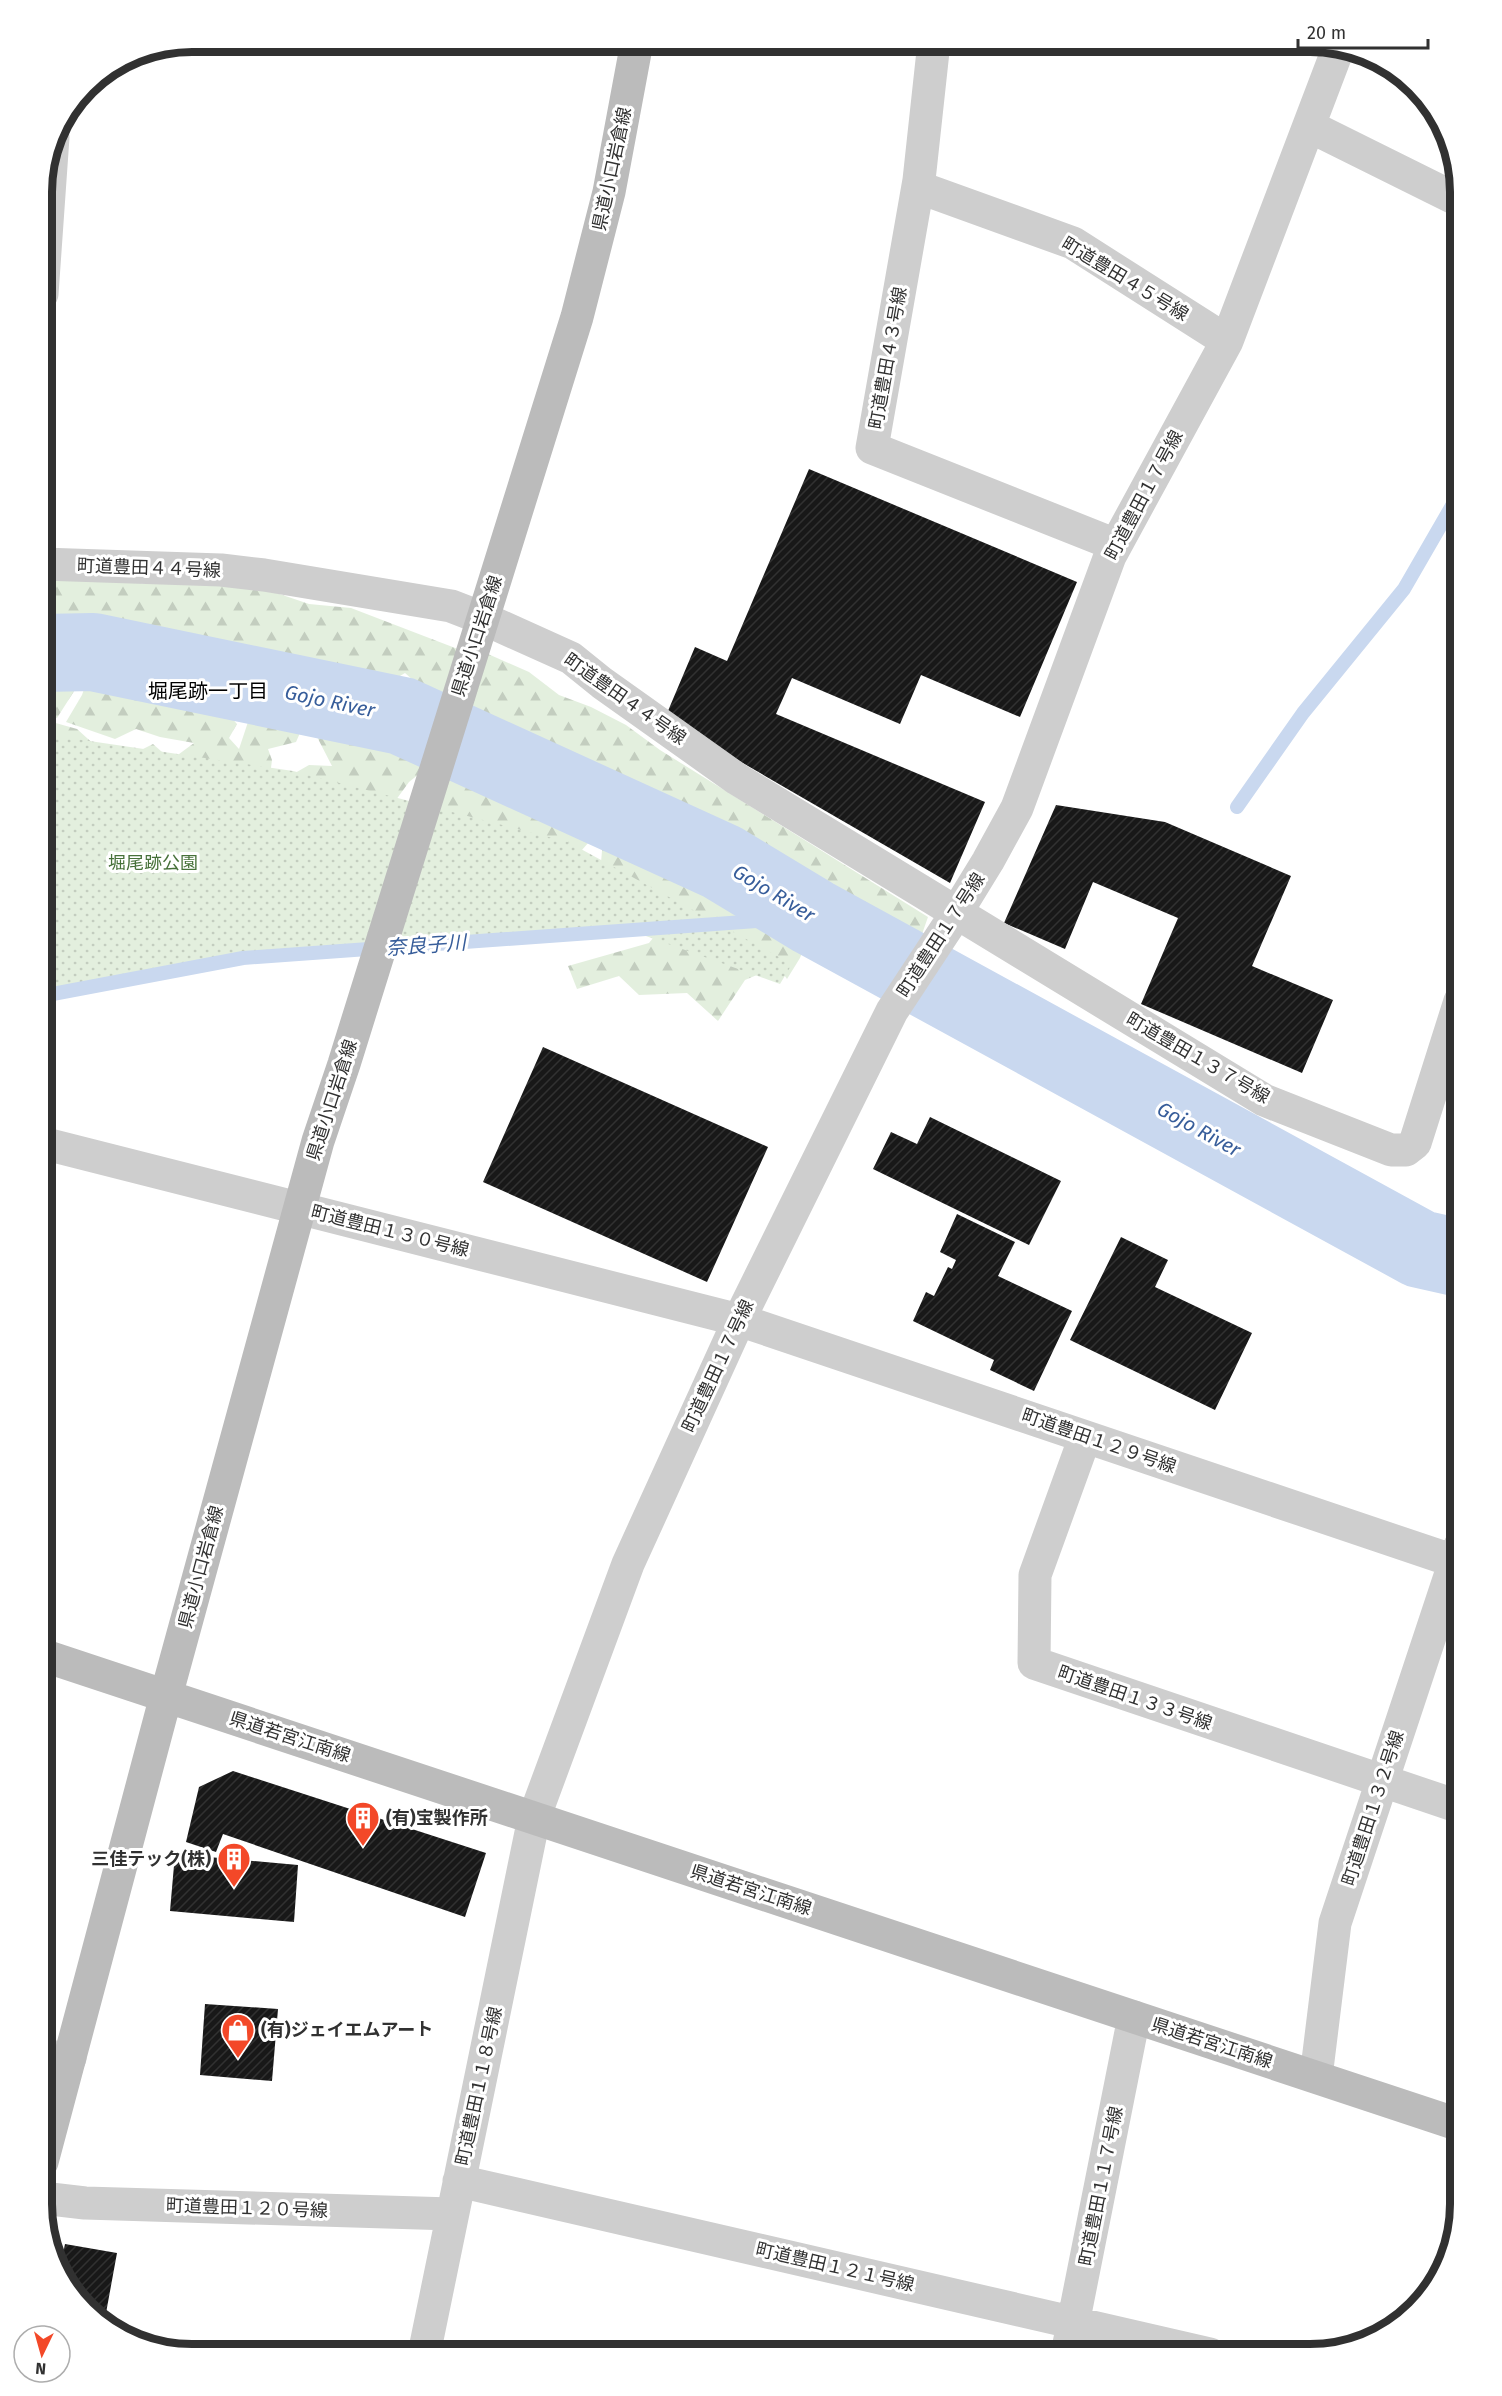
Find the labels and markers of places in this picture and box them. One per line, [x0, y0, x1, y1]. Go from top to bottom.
building icon: (有)宝製作所 [345, 1800, 381, 1847]
place label: (有)宝製作所 [386, 1807, 488, 1829]
building icon: 三佳テック(株) [216, 1841, 252, 1888]
place label: 三佳テック(株) [91, 1848, 211, 1870]
shop icon: (有)ジェイエムアート [220, 2012, 256, 2059]
place label: (有)ジェイエムアート [261, 2019, 433, 2041]

